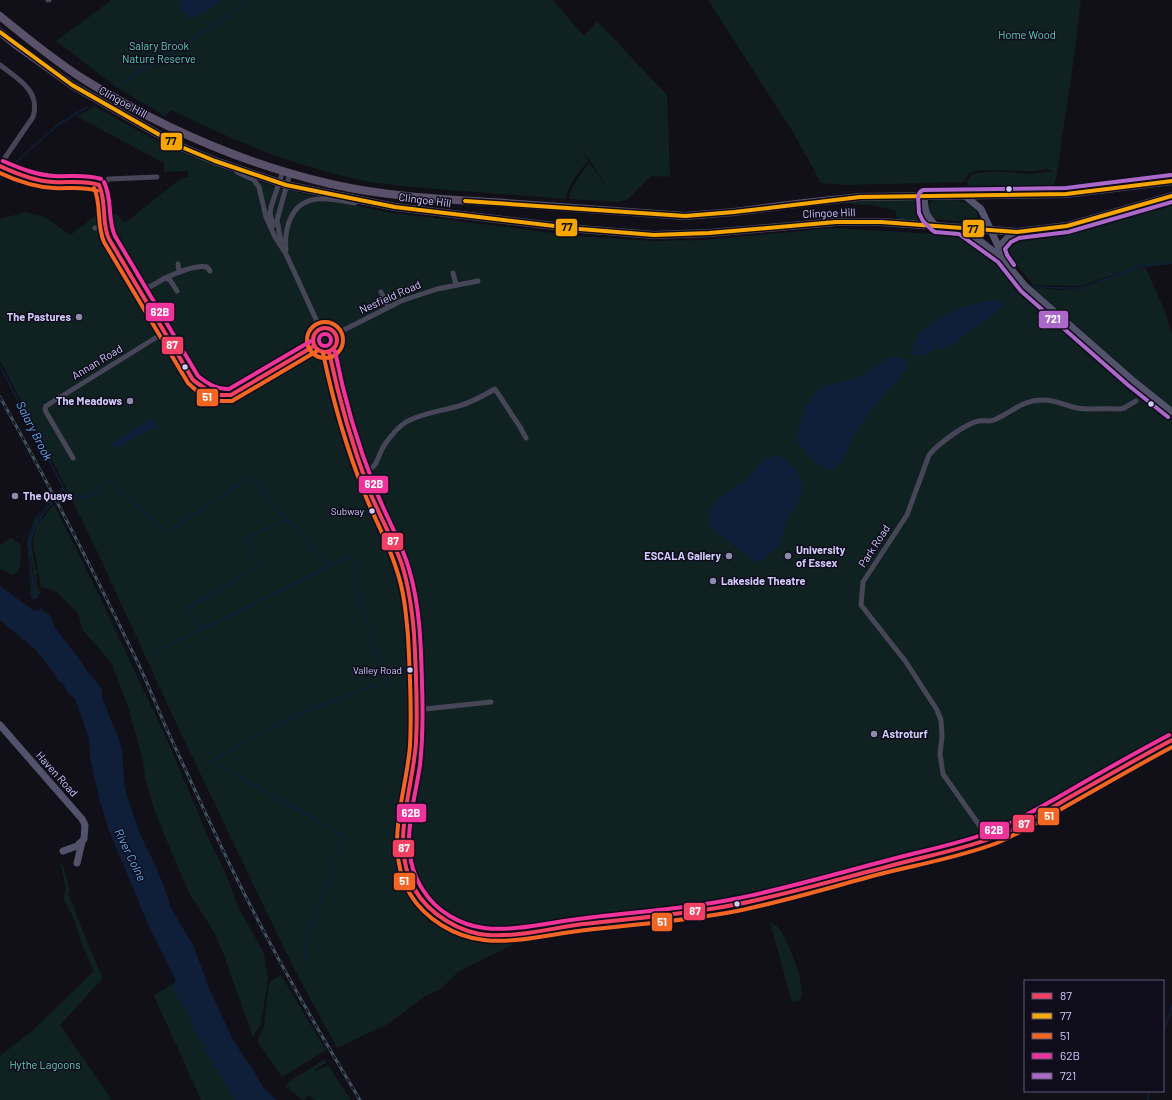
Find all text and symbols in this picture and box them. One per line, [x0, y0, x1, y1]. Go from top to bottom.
park label: Home Wood [998, 28, 1056, 41]
park label: Salary Brook Nature Reserve [122, 39, 196, 65]
street label: Clingoe Hill [97, 83, 150, 120]
line badge: 77 [160, 132, 183, 151]
text: 77 [166, 134, 177, 147]
unlabelled marker [1004, 184, 1014, 194]
street label: Clingoe Hill [398, 190, 452, 209]
street label: Clingoe Hill [802, 205, 856, 220]
line badge: 77 [555, 218, 578, 237]
line badge: 77 [962, 219, 985, 238]
text: 77 [562, 220, 573, 233]
text: 77 [968, 222, 979, 235]
street label: Nesfield Road [357, 277, 423, 316]
line badge: 62B [145, 302, 175, 322]
text: 62B [151, 305, 170, 318]
place label: The Pastures [7, 310, 71, 323]
line badge: 721 [1038, 310, 1069, 329]
marker: The Pastures [74, 312, 84, 322]
text: 721 [1045, 312, 1061, 325]
line badge: 87 [161, 336, 184, 355]
text: 87 [166, 338, 178, 351]
street label: Annan Road [69, 341, 124, 382]
unlabelled marker [180, 362, 190, 372]
line badge: 51 [196, 388, 219, 407]
text: 51 [202, 390, 212, 403]
place label: The Meadows [56, 394, 122, 407]
marker: The Meadows [125, 396, 135, 406]
water label: Salary Brook [14, 399, 56, 463]
unlabelled marker [1146, 399, 1156, 409]
line badge: 62B [358, 475, 389, 494]
text: 62B [365, 477, 384, 490]
place label: The Quays [23, 489, 73, 502]
marker: The Quays [10, 491, 20, 501]
place label: Subway [331, 505, 364, 517]
marker: Subway [367, 506, 377, 516]
street label: Park Road [855, 522, 892, 569]
line badge: 87 [381, 532, 404, 551]
text: 87 [387, 534, 399, 547]
place label: University of Essex [796, 543, 846, 569]
place label: ESCALA Gallery [644, 549, 721, 562]
marker: ESCALA Gallery [724, 551, 734, 561]
marker: University of Essex [783, 551, 793, 561]
place label: Lakeside Theatre [721, 574, 805, 587]
marker: Lakeside Theatre [708, 576, 718, 586]
place label: Valley Road [353, 664, 402, 676]
marker: Valley Road [405, 665, 415, 675]
place label: Astroturf [882, 727, 928, 740]
marker: Astroturf [869, 729, 879, 739]
street label: Haven Road [34, 748, 81, 799]
line badge: 62B [396, 803, 427, 823]
text: 62B [402, 806, 421, 819]
line badge: 51 [1037, 807, 1060, 826]
text: 51 [1044, 809, 1054, 822]
line badge: 87 [1012, 814, 1035, 833]
text: 87 [1018, 817, 1030, 830]
line badge: 62B [979, 821, 1010, 840]
text: 62B [985, 823, 1004, 836]
water label: River Colne [112, 826, 150, 883]
line badge: 87 [392, 839, 415, 858]
text: 87 [398, 841, 410, 854]
line badge: 51 [393, 872, 416, 891]
text: 51 [399, 874, 409, 887]
unlabelled marker [732, 899, 742, 909]
line badge: 87 [683, 902, 706, 921]
text: 87 [689, 904, 701, 917]
line badge: 51 [651, 912, 673, 932]
text: 51 [657, 915, 667, 928]
legend [1024, 980, 1164, 1092]
text: 87 [1060, 988, 1072, 1002]
text: 77 [1060, 1008, 1072, 1022]
text: 51 [1060, 1028, 1070, 1042]
text: 62B [1060, 1048, 1080, 1062]
park label: Hythe Lagoons [9, 1058, 81, 1071]
text: 721 [1060, 1068, 1076, 1082]

